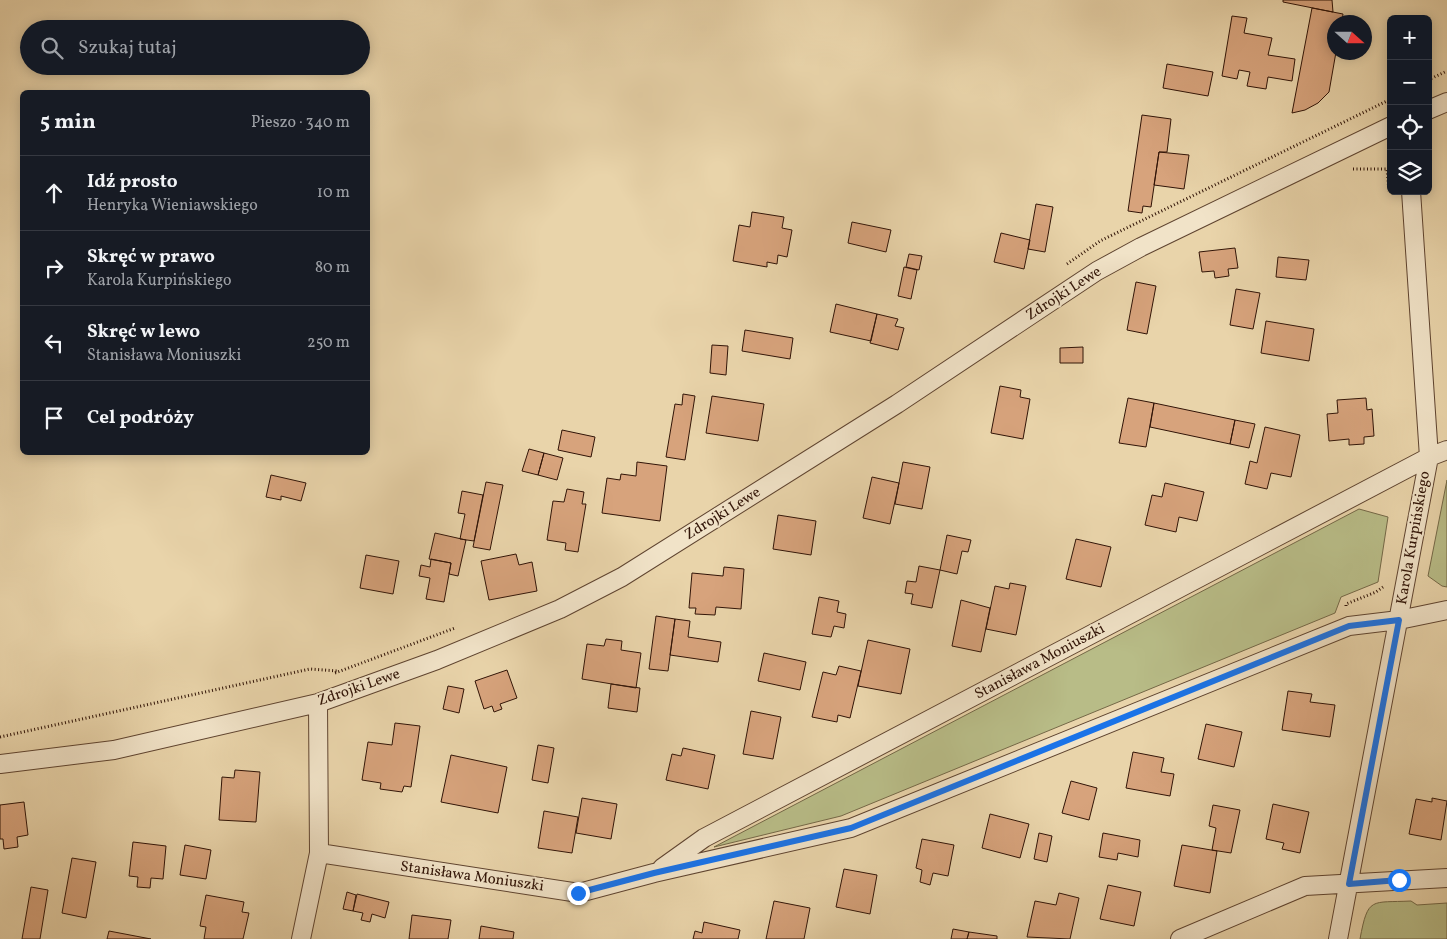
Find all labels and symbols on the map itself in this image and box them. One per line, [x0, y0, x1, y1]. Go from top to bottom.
north arrow [1327, 15, 1372, 60]
street label: Zdrojki Lewe [1022, 262, 1106, 326]
street label: Karola Kurpińskiego [1392, 469, 1436, 607]
street label: Zdrojki Lewe [681, 482, 765, 546]
street label: Stanisława Moniuszki [971, 619, 1109, 705]
street label: Zdrojki Lewe [315, 664, 403, 712]
street label: Stanisława Moniuszki [399, 857, 545, 897]
route start [1388, 869, 1411, 892]
route end [567, 882, 590, 905]

